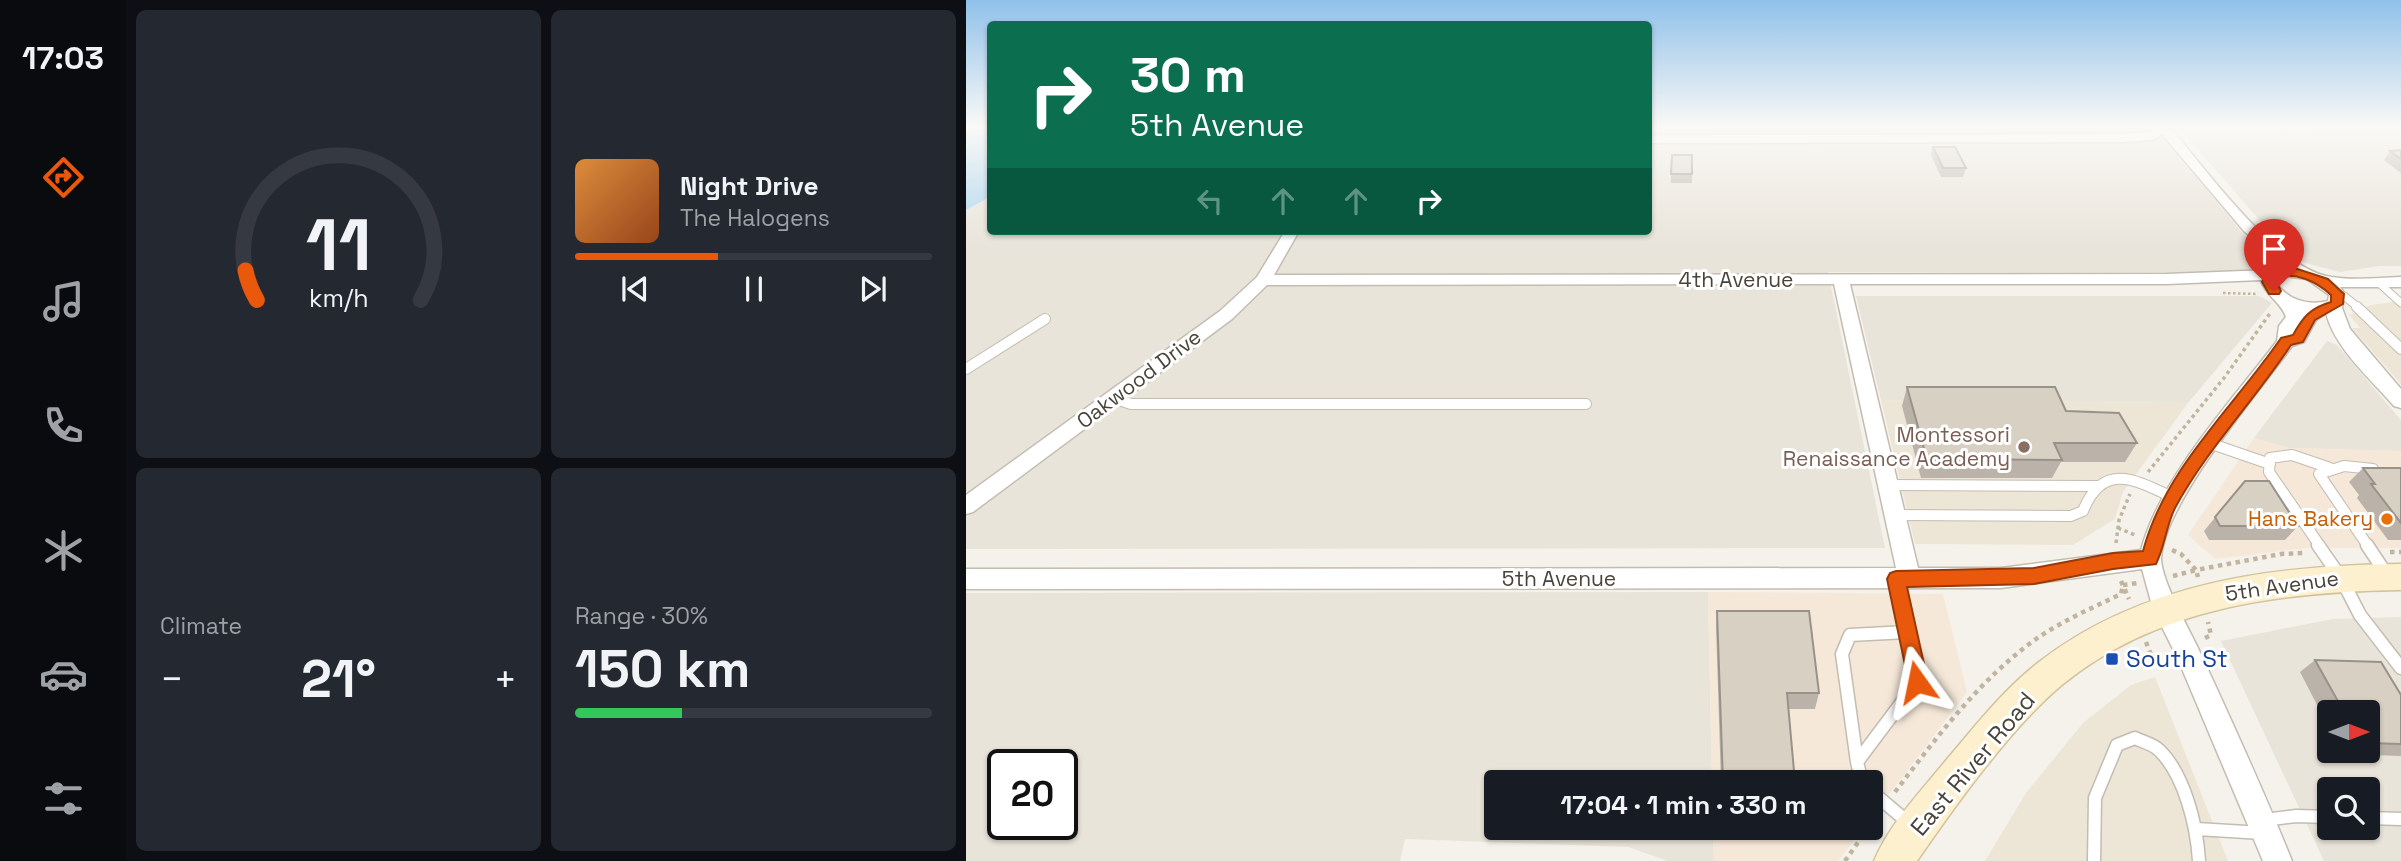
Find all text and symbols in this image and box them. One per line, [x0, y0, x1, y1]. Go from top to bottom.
text: 17:03 [22, 38, 104, 78]
text: 30 m [1130, 44, 1246, 106]
icon: right [1015, 49, 1106, 140]
text: 5th Avenue [1130, 105, 1304, 145]
icon: directions [39, 153, 88, 202]
text: Night Drive [680, 169, 818, 203]
icon: left [1191, 182, 1229, 220]
icon: ahead [1264, 182, 1302, 220]
icon: ahead [1337, 182, 1375, 220]
icon: right [1410, 182, 1448, 220]
text: 11 [306, 198, 371, 291]
text: The Halogens [680, 203, 830, 233]
pin [2244, 219, 2304, 291]
icon: arrive [2255, 230, 2293, 268]
street label: 4th Avenue [1679, 266, 1793, 293]
icon: previous [616, 270, 654, 308]
icon: pause [735, 270, 773, 308]
icon: next [854, 270, 892, 308]
icon: music [39, 277, 88, 326]
text: km/h [309, 282, 368, 314]
street label: Oakwood Drive [1071, 323, 1206, 434]
icon: phone [39, 401, 88, 450]
place label: Montessori Renaissance Academy [1783, 421, 2010, 472]
marker: Montessori Renaissance Academy [2016, 439, 2032, 455]
place label: Hans Bakery [2248, 505, 2373, 532]
marker: Hans Bakery [2379, 511, 2395, 527]
icon: climate [39, 526, 88, 575]
street label: 5th Avenue [2223, 564, 2340, 607]
street label: 5th Avenue [1502, 565, 1616, 592]
text: Range · 30% [575, 601, 708, 631]
text: Climate [160, 611, 242, 641]
text: 150 km [575, 636, 750, 702]
place label: South St [2126, 643, 2228, 674]
position arrow [1880, 645, 1954, 719]
text: 21° [301, 646, 376, 712]
icon: car [39, 650, 88, 699]
marker: South St [2104, 651, 2120, 667]
text: − [160, 655, 184, 703]
text: + [493, 655, 517, 703]
street label: East River Road [1903, 685, 2042, 842]
north arrow [2317, 700, 2380, 763]
map controls [2317, 700, 2380, 840]
speed limit sign: 20 [987, 749, 1078, 840]
icon: filters [39, 774, 88, 823]
button: search [2317, 777, 2380, 840]
text: 17:04 · 1 min · 330 m [1561, 788, 1806, 822]

